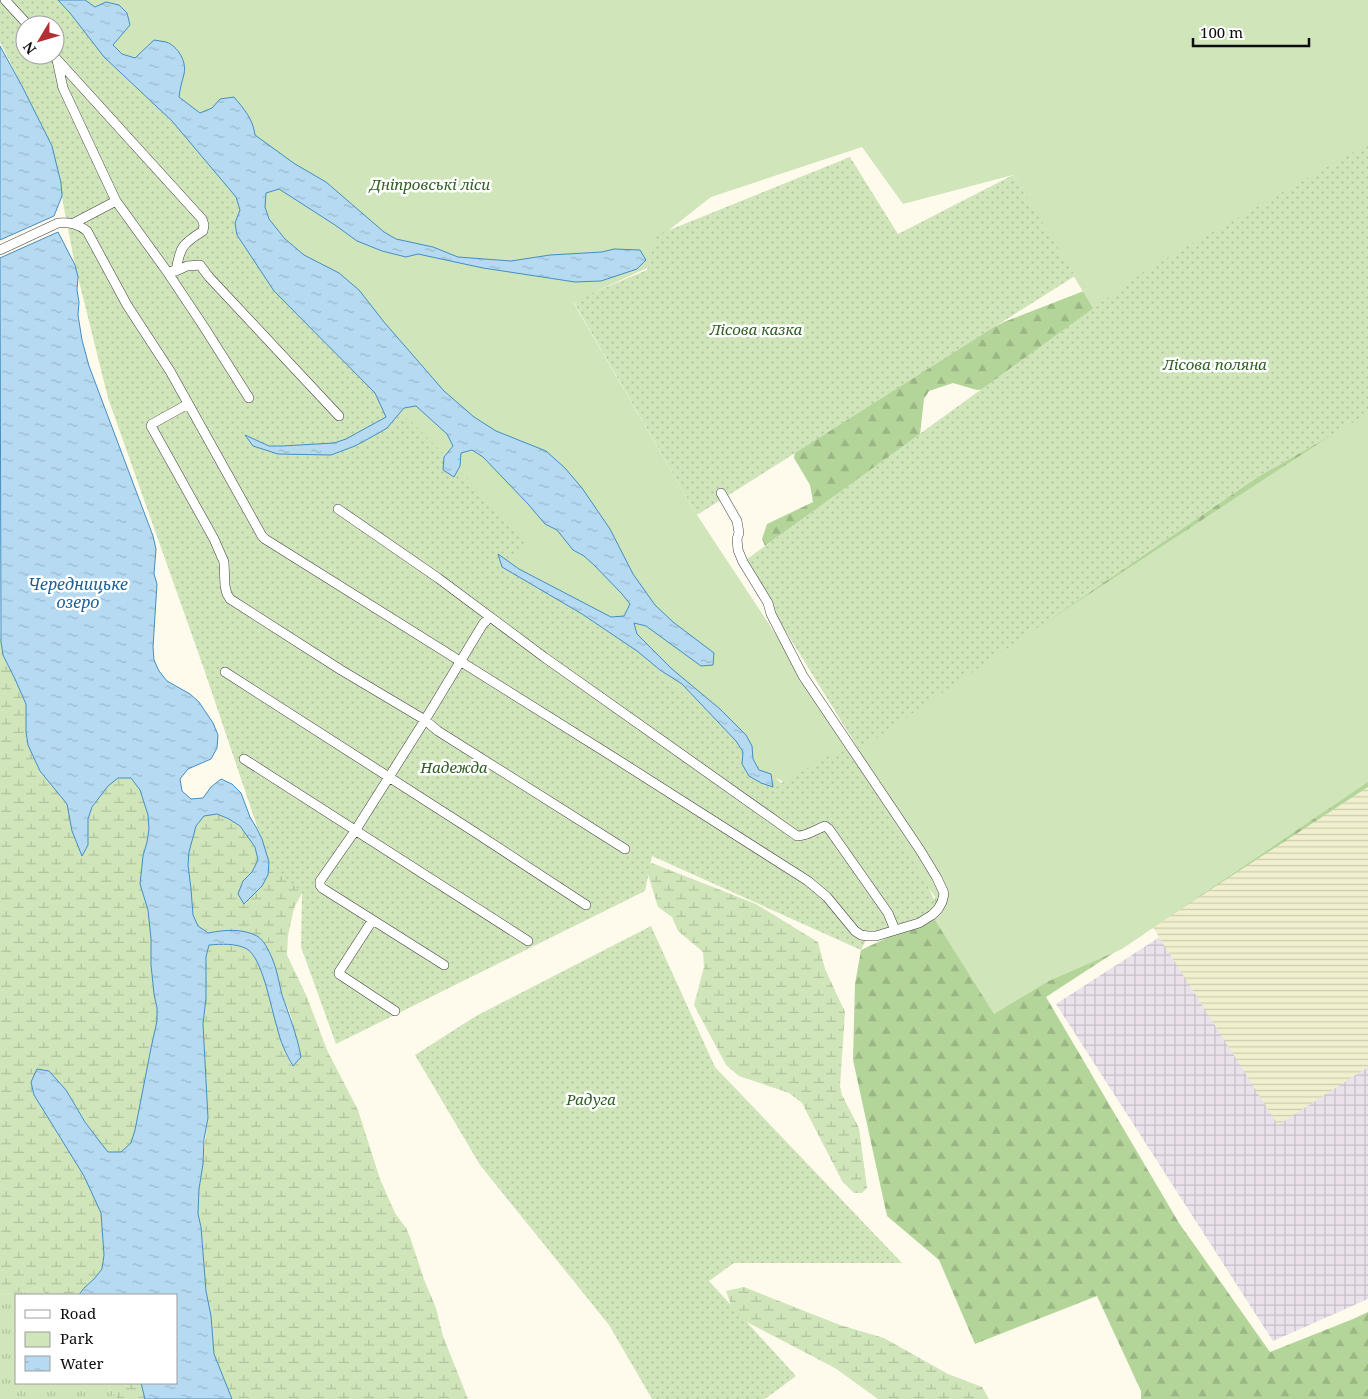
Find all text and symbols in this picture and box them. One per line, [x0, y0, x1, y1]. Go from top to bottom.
north arrow [15, 15, 65, 65]
scale bar [1193, 15, 1309, 47]
text: 100 m [1200, 22, 1243, 42]
text: N [18, 38, 40, 59]
park label: Дніпровські ліси [368, 174, 490, 194]
park label: Лісова казка [709, 319, 803, 339]
park label: Лісова поляна [1162, 354, 1267, 374]
water label: Чередницьке озеро [28, 573, 128, 613]
park label: Надежда [419, 757, 488, 777]
park label: Радуга [565, 1089, 616, 1109]
legend [15, 1294, 178, 1384]
text: Road [60, 1303, 96, 1323]
text: Park [60, 1328, 94, 1348]
text: Water [60, 1353, 103, 1373]

